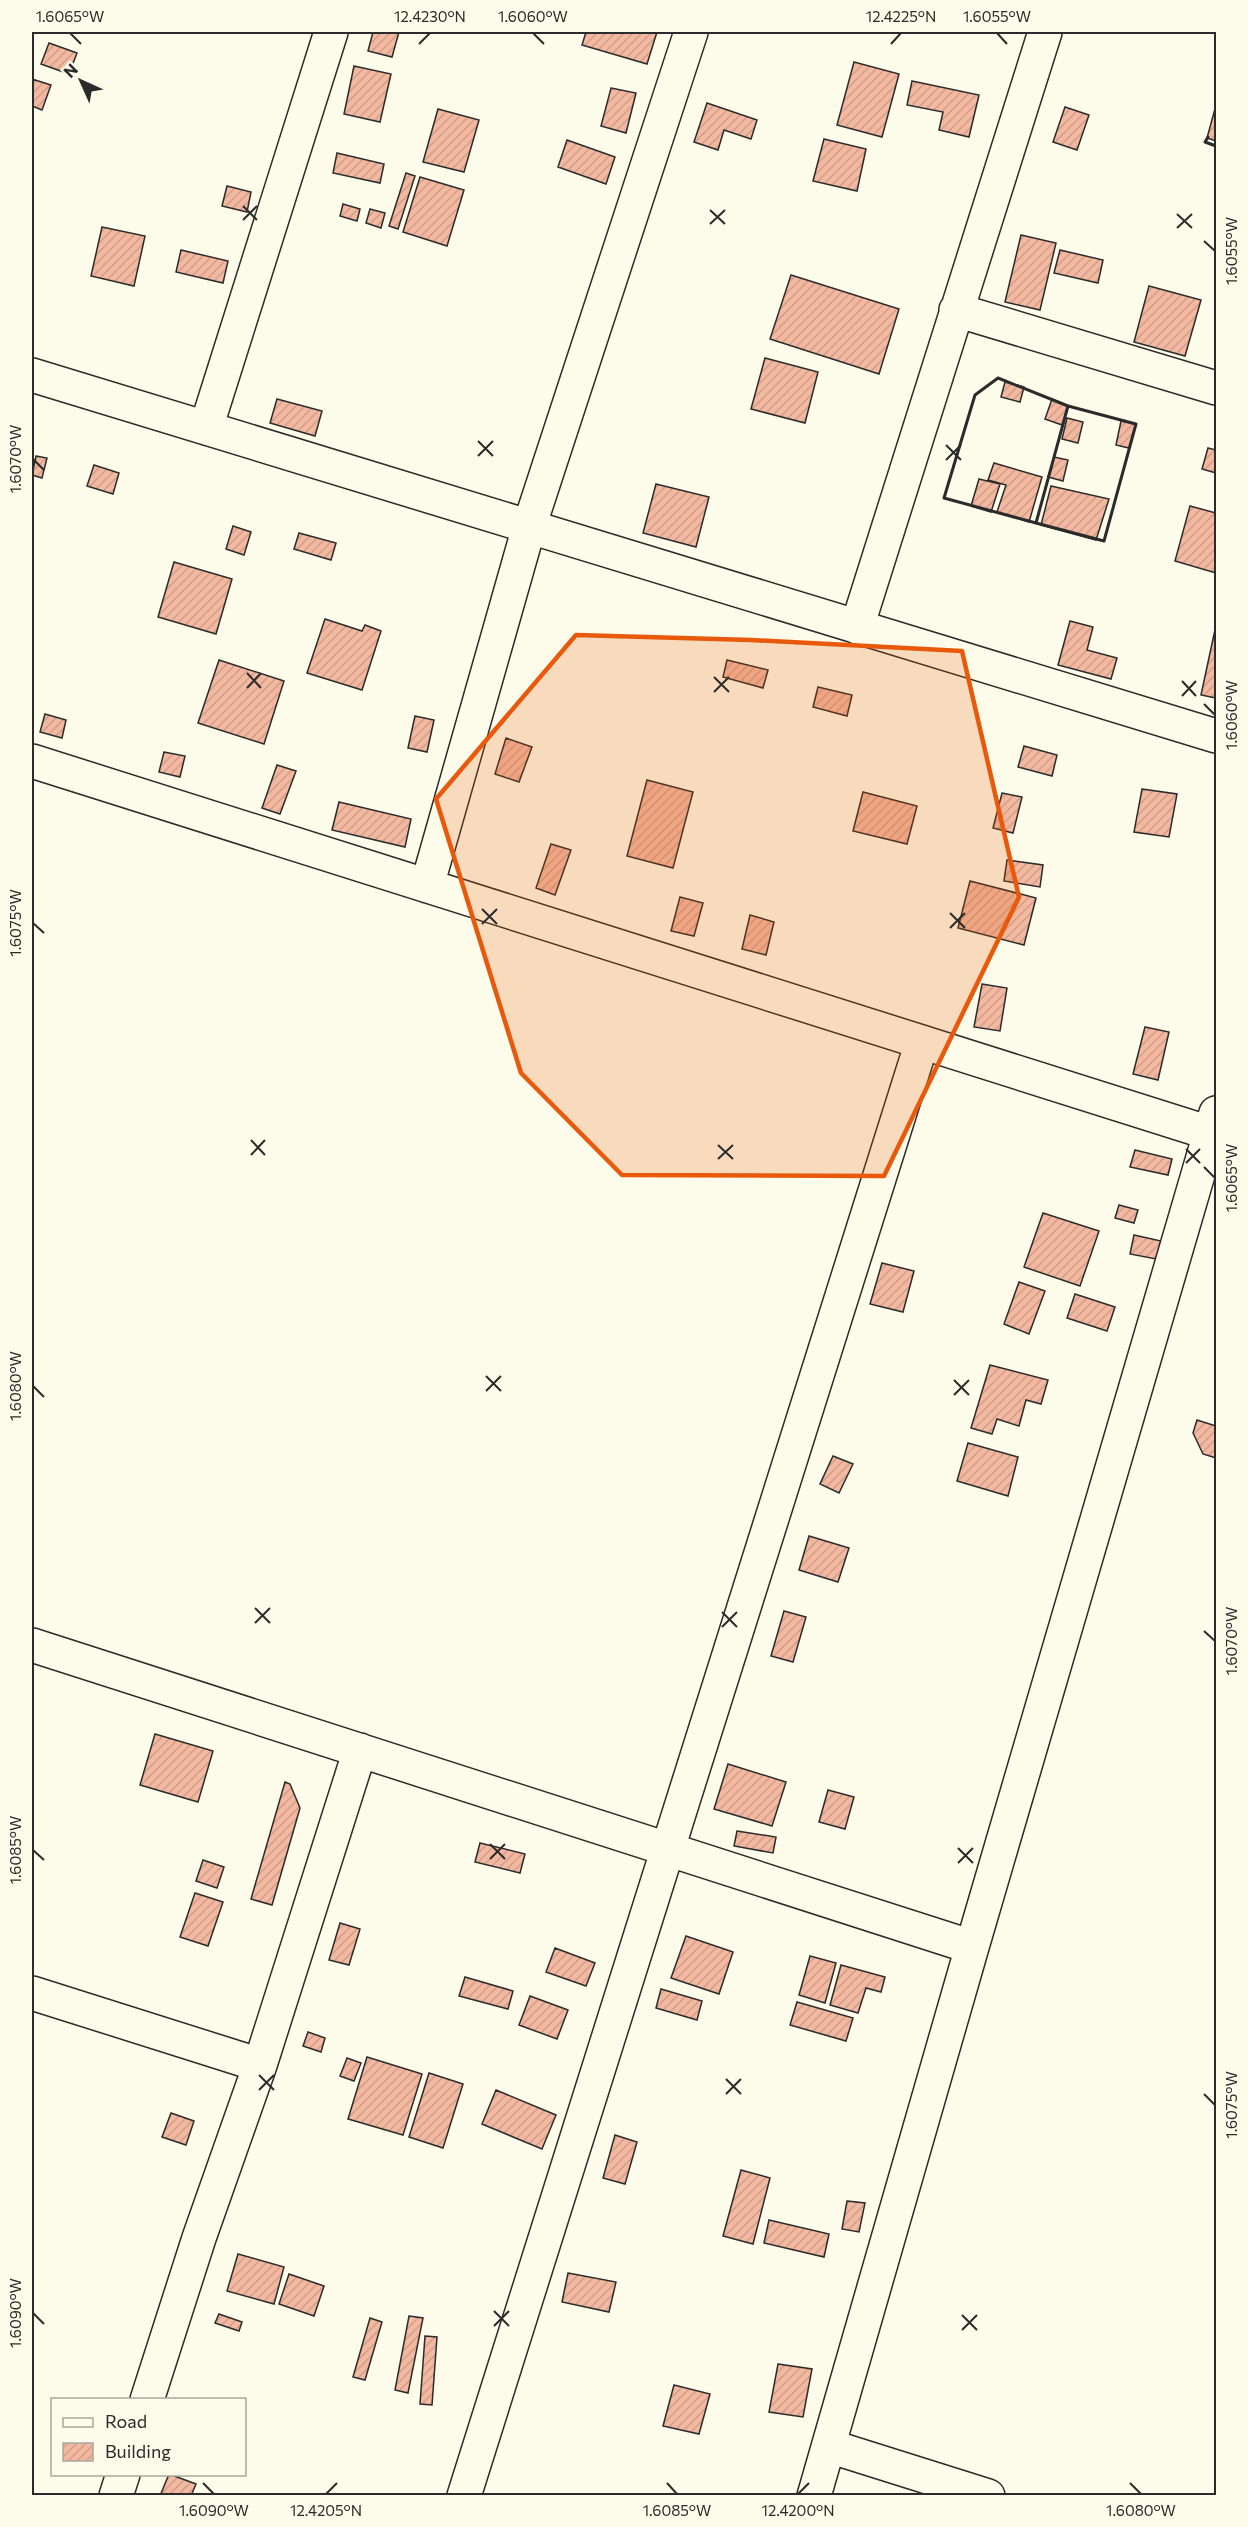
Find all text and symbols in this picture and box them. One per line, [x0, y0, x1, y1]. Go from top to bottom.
text: 1.6065°W [36, 7, 104, 25]
text: 12.4230°N [394, 7, 466, 25]
text: 1.6060°W [498, 7, 568, 25]
text: 12.4225°N [866, 7, 936, 25]
text: 1.6055°W [963, 7, 1031, 25]
north arrow [51, 51, 111, 111]
text: N [59, 59, 81, 81]
text: 1.6055°W [1222, 217, 1240, 285]
text: 1.6070°W [6, 425, 24, 493]
text: 1.6060°W [1222, 680, 1240, 750]
text: 1.6075°W [6, 889, 24, 957]
text: 1.6065°W [1222, 1144, 1240, 1212]
text: 1.6080°W [6, 1351, 24, 1421]
text: 1.6070°W [1222, 1607, 1240, 1675]
text: 1.6085°W [6, 1816, 24, 1884]
text: 1.6075°W [1222, 2071, 1240, 2139]
text: 1.6090°W [6, 2278, 24, 2348]
legend [51, 2398, 246, 2476]
text: Road [105, 2410, 147, 2432]
text: Building [105, 2440, 171, 2462]
text: 1.6090°W [179, 2501, 249, 2519]
text: 12.4205°N [290, 2501, 362, 2519]
text: 1.6085°W [643, 2501, 711, 2519]
text: 12.4200°N [761, 2501, 835, 2519]
text: 1.6080°W [1106, 2501, 1176, 2519]

